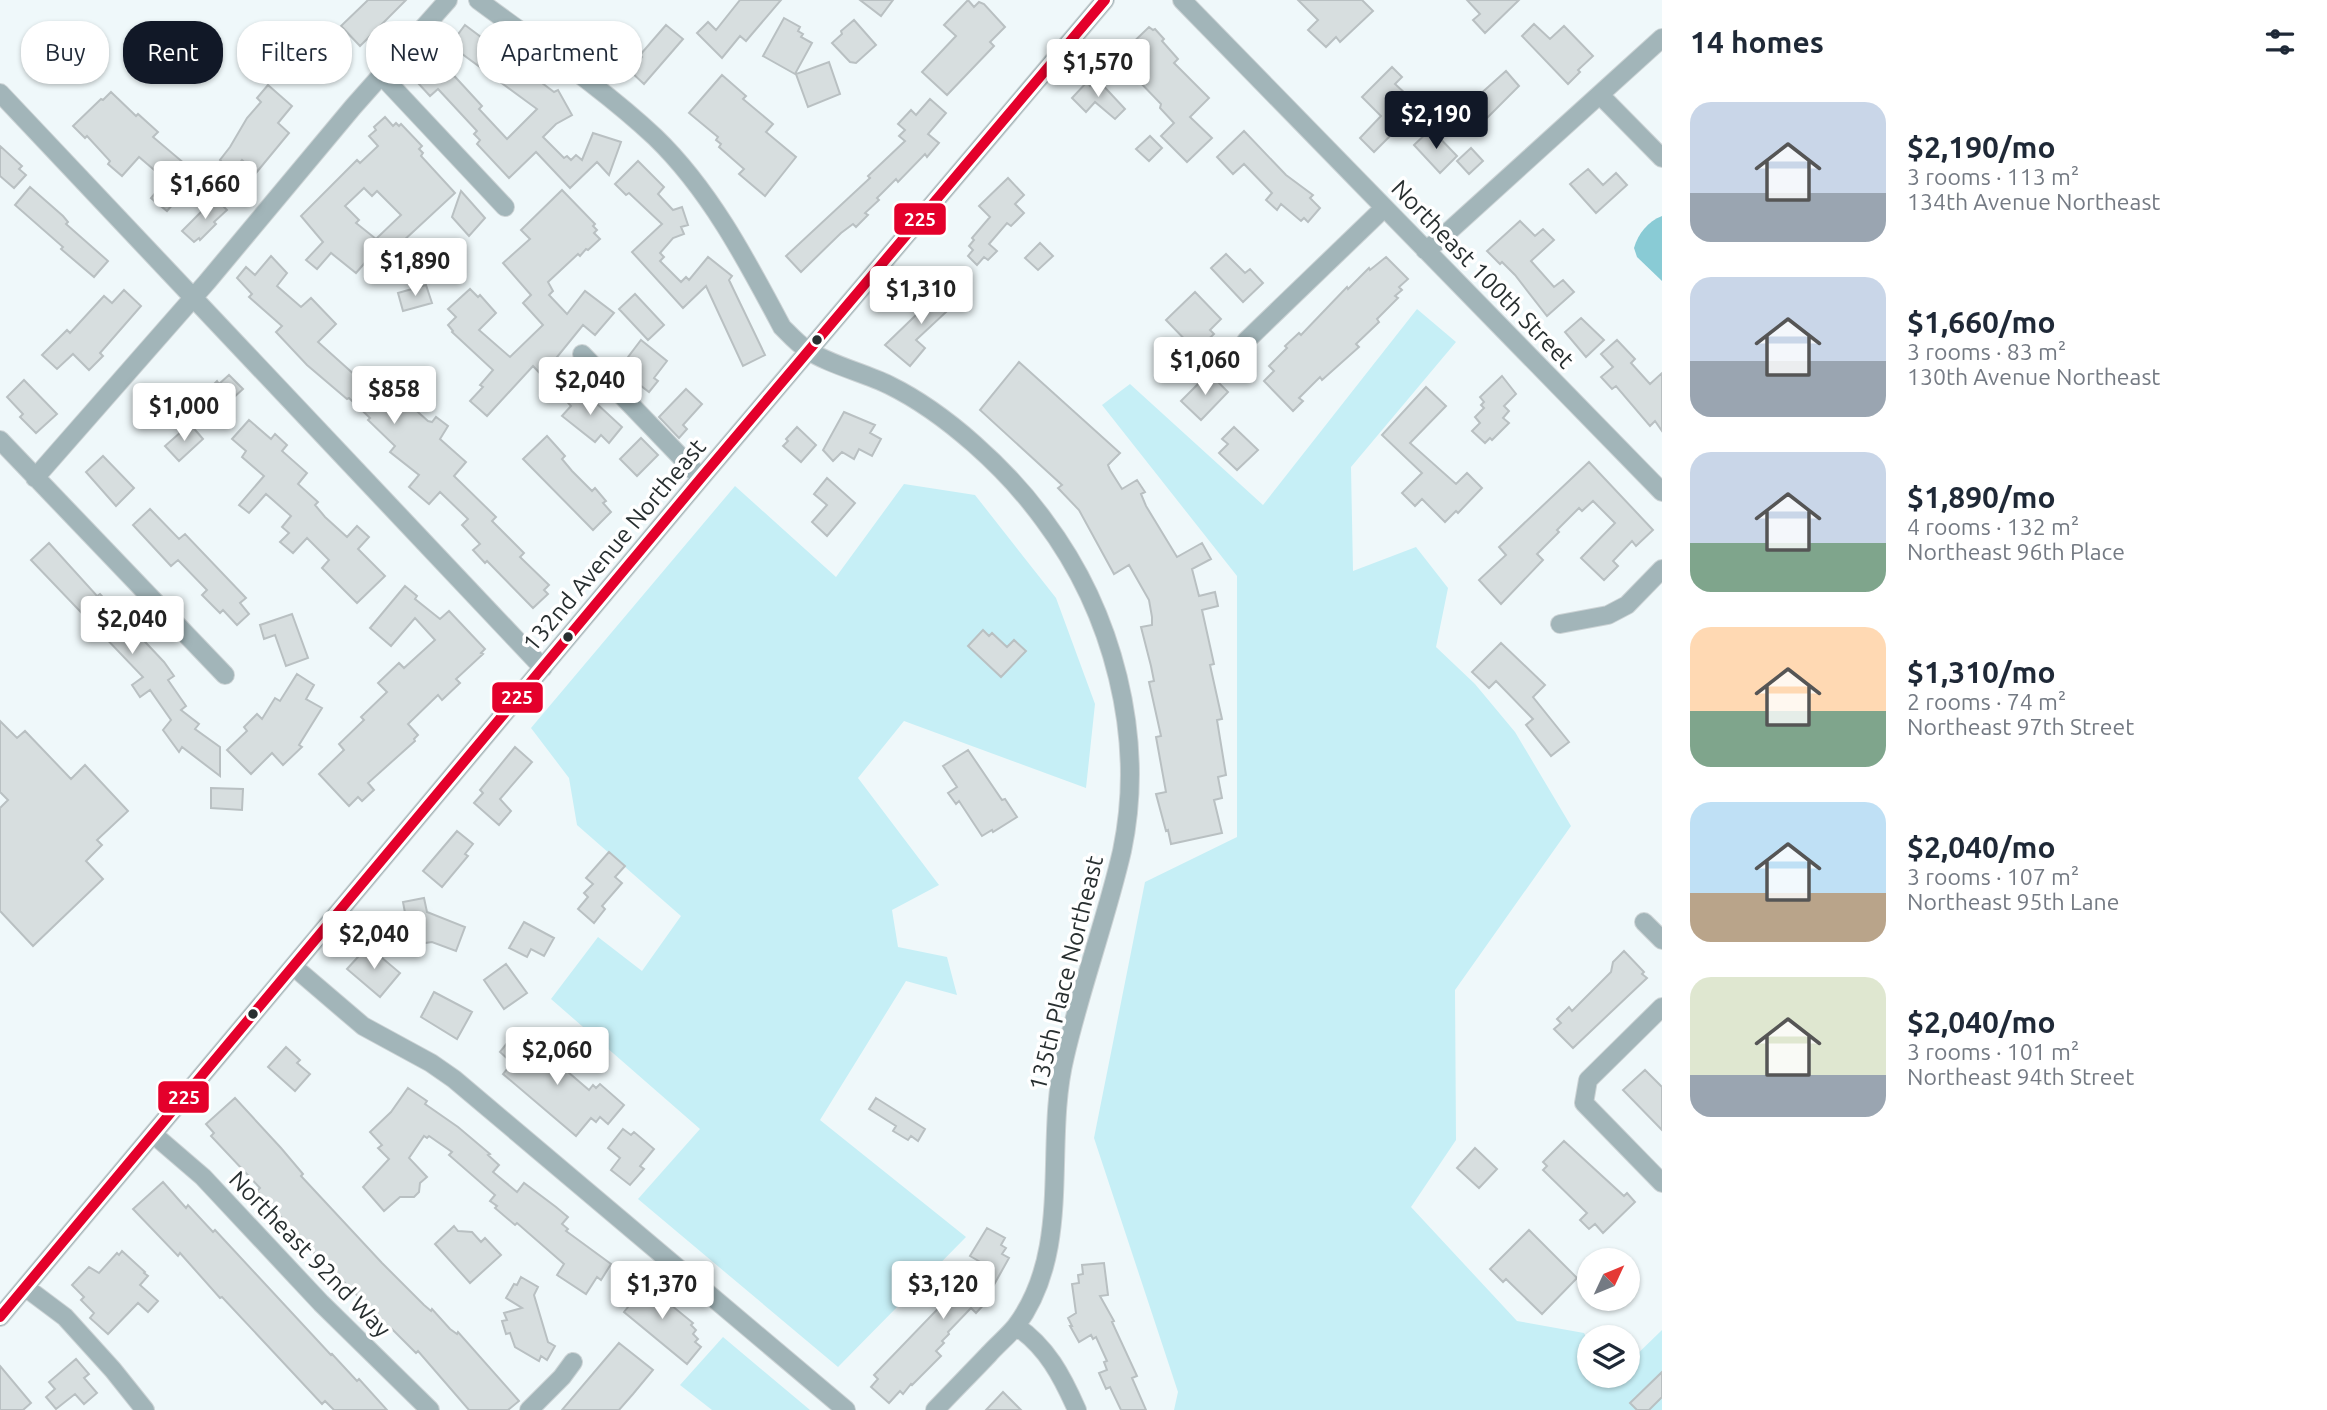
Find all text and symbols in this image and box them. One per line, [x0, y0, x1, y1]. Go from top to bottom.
chip: Buy [21, 21, 109, 84]
chip: Rent [123, 21, 223, 84]
chip: Filters [237, 21, 352, 84]
chip: New [366, 21, 463, 84]
chip: Apartment [477, 21, 642, 84]
icon: filters [2261, 23, 2299, 61]
text: 14 homes [1690, 25, 1824, 59]
pin: $1,570 [1041, 40, 1155, 99]
text: $1,570 [1063, 49, 1133, 74]
pin: $2,190 [1379, 92, 1493, 151]
text: $2,190 [1401, 101, 1471, 126]
icon: home [1746, 130, 1830, 214]
text: $2,190/mo [1907, 130, 2056, 164]
pin: $1,660 [148, 162, 262, 221]
text: 3 rooms · 113 m² [1907, 164, 2079, 189]
text: $1,660 [170, 171, 240, 196]
street label: Northeast 100th Street [1386, 174, 1580, 374]
text: 134th Avenue Northeast [1907, 189, 2160, 214]
line badge: 225 [893, 202, 947, 236]
text: 225 [904, 208, 936, 230]
pin: $1,890 [358, 238, 472, 298]
text: $1,890 [380, 248, 450, 273]
pin: $1,310 [864, 266, 978, 326]
text: $1,310 [886, 276, 956, 301]
icon: home [1746, 305, 1830, 389]
text: $1,660/mo [1907, 305, 2056, 339]
unlabelled marker [810, 333, 824, 347]
pin: $1,060 [1148, 338, 1262, 397]
text: 3 rooms · 83 m² [1907, 339, 2066, 364]
text: $1,060 [1170, 347, 1240, 372]
pin: $2,040 [533, 358, 647, 417]
text: 130th Avenue Northeast [1907, 364, 2160, 389]
pin: $858 [353, 366, 435, 426]
text: $2,040 [555, 367, 625, 392]
text: $858 [368, 376, 420, 401]
pin: $1,000 [127, 384, 241, 443]
text: $1,000 [149, 393, 219, 418]
street label: 132nd Avenue Northeast [517, 433, 711, 657]
icon: home [1746, 480, 1830, 564]
text: $1,890/mo [1907, 480, 2056, 514]
text: 4 rooms · 132 m² [1907, 514, 2079, 539]
text: Northeast 96th Place [1907, 539, 2125, 564]
pin: $2,040 [75, 596, 189, 656]
text: $2,040 [97, 606, 167, 631]
unlabelled marker [561, 630, 575, 644]
icon: home [1746, 655, 1830, 739]
text: $1,310/mo [1907, 655, 2056, 689]
line badge: 225 [491, 681, 544, 714]
text: 225 [501, 686, 533, 708]
text: 2 rooms · 74 m² [1907, 689, 2066, 714]
text: Northeast 97th Street [1907, 714, 2134, 739]
icon: home [1746, 830, 1830, 914]
text: $2,040/mo [1907, 830, 2056, 864]
street label: 135th Place Northeast [1024, 852, 1108, 1093]
text: 3 rooms · 107 m² [1907, 864, 2079, 889]
text: Northeast 95th Lane [1907, 889, 2119, 914]
pin: $2,040 [317, 912, 431, 971]
text: $2,040 [339, 921, 409, 946]
icon: home [1746, 1005, 1830, 1089]
text: $2,040/mo [1907, 1005, 2056, 1039]
unlabelled marker [246, 1007, 260, 1021]
pin: $2,060 [500, 1028, 614, 1087]
text: $2,060 [522, 1037, 592, 1062]
text: 3 rooms · 101 m² [1907, 1039, 2079, 1064]
text: Northeast 94th Street [1907, 1064, 2134, 1089]
line badge: 225 [157, 1080, 210, 1114]
text: 225 [168, 1086, 200, 1108]
street label: Northeast 92nd Way [224, 1165, 397, 1343]
north arrow [1577, 1248, 1640, 1311]
map controls [1577, 1248, 1640, 1388]
pin: $1,370 [605, 1262, 719, 1321]
pin: $3,120 [886, 1262, 1000, 1321]
text: $1,370 [627, 1271, 697, 1296]
text: $3,120 [908, 1271, 978, 1296]
button: layers [1577, 1325, 1640, 1388]

